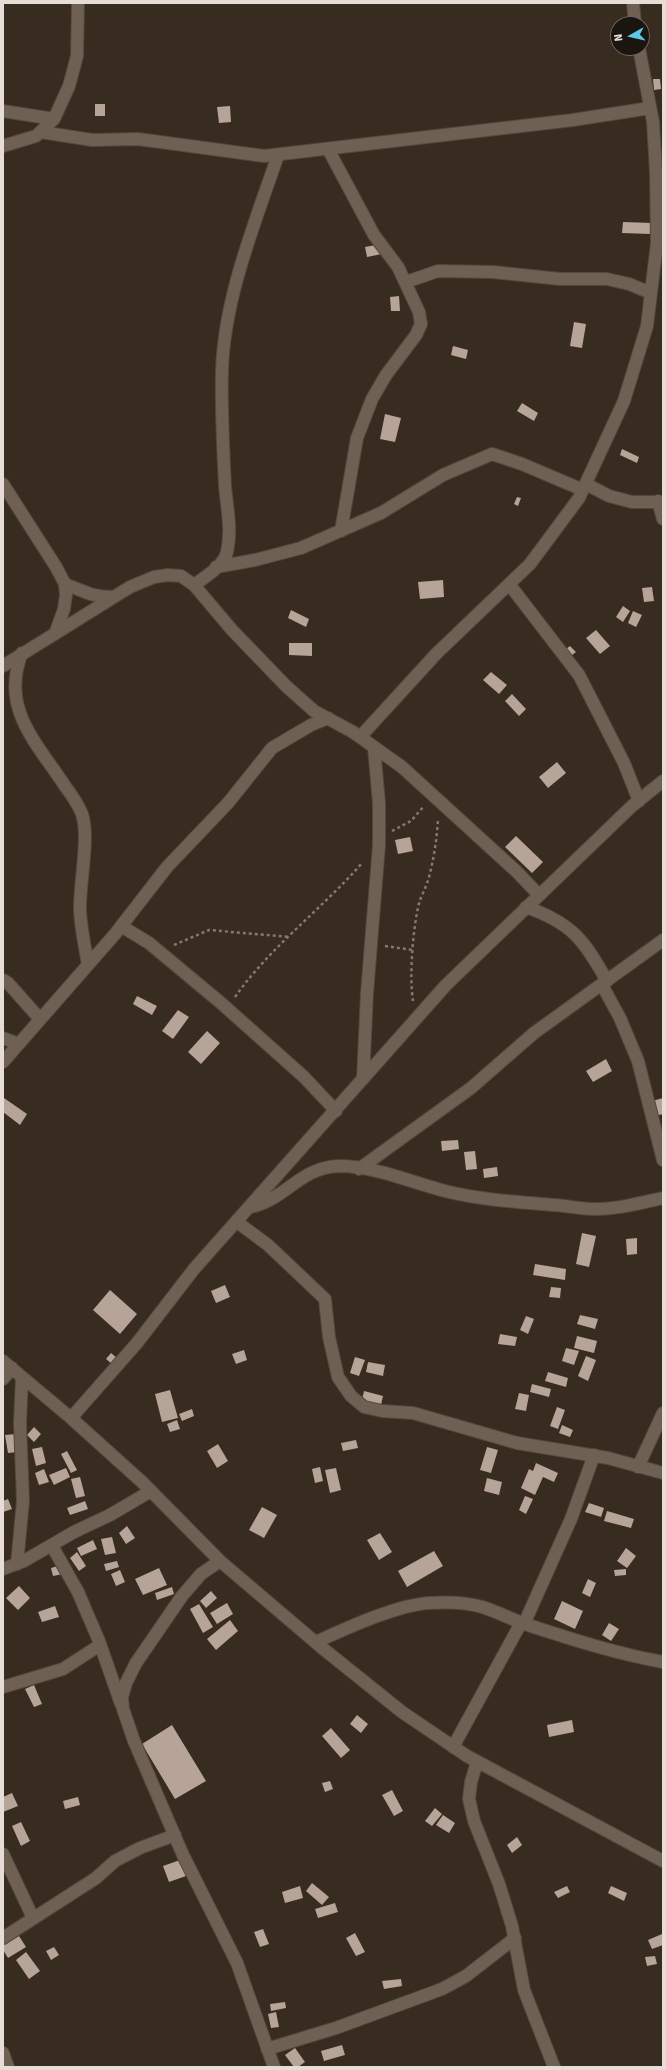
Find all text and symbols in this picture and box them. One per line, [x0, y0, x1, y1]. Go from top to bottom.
north arrow [610, 16, 650, 56]
text: N [612, 33, 626, 42]

